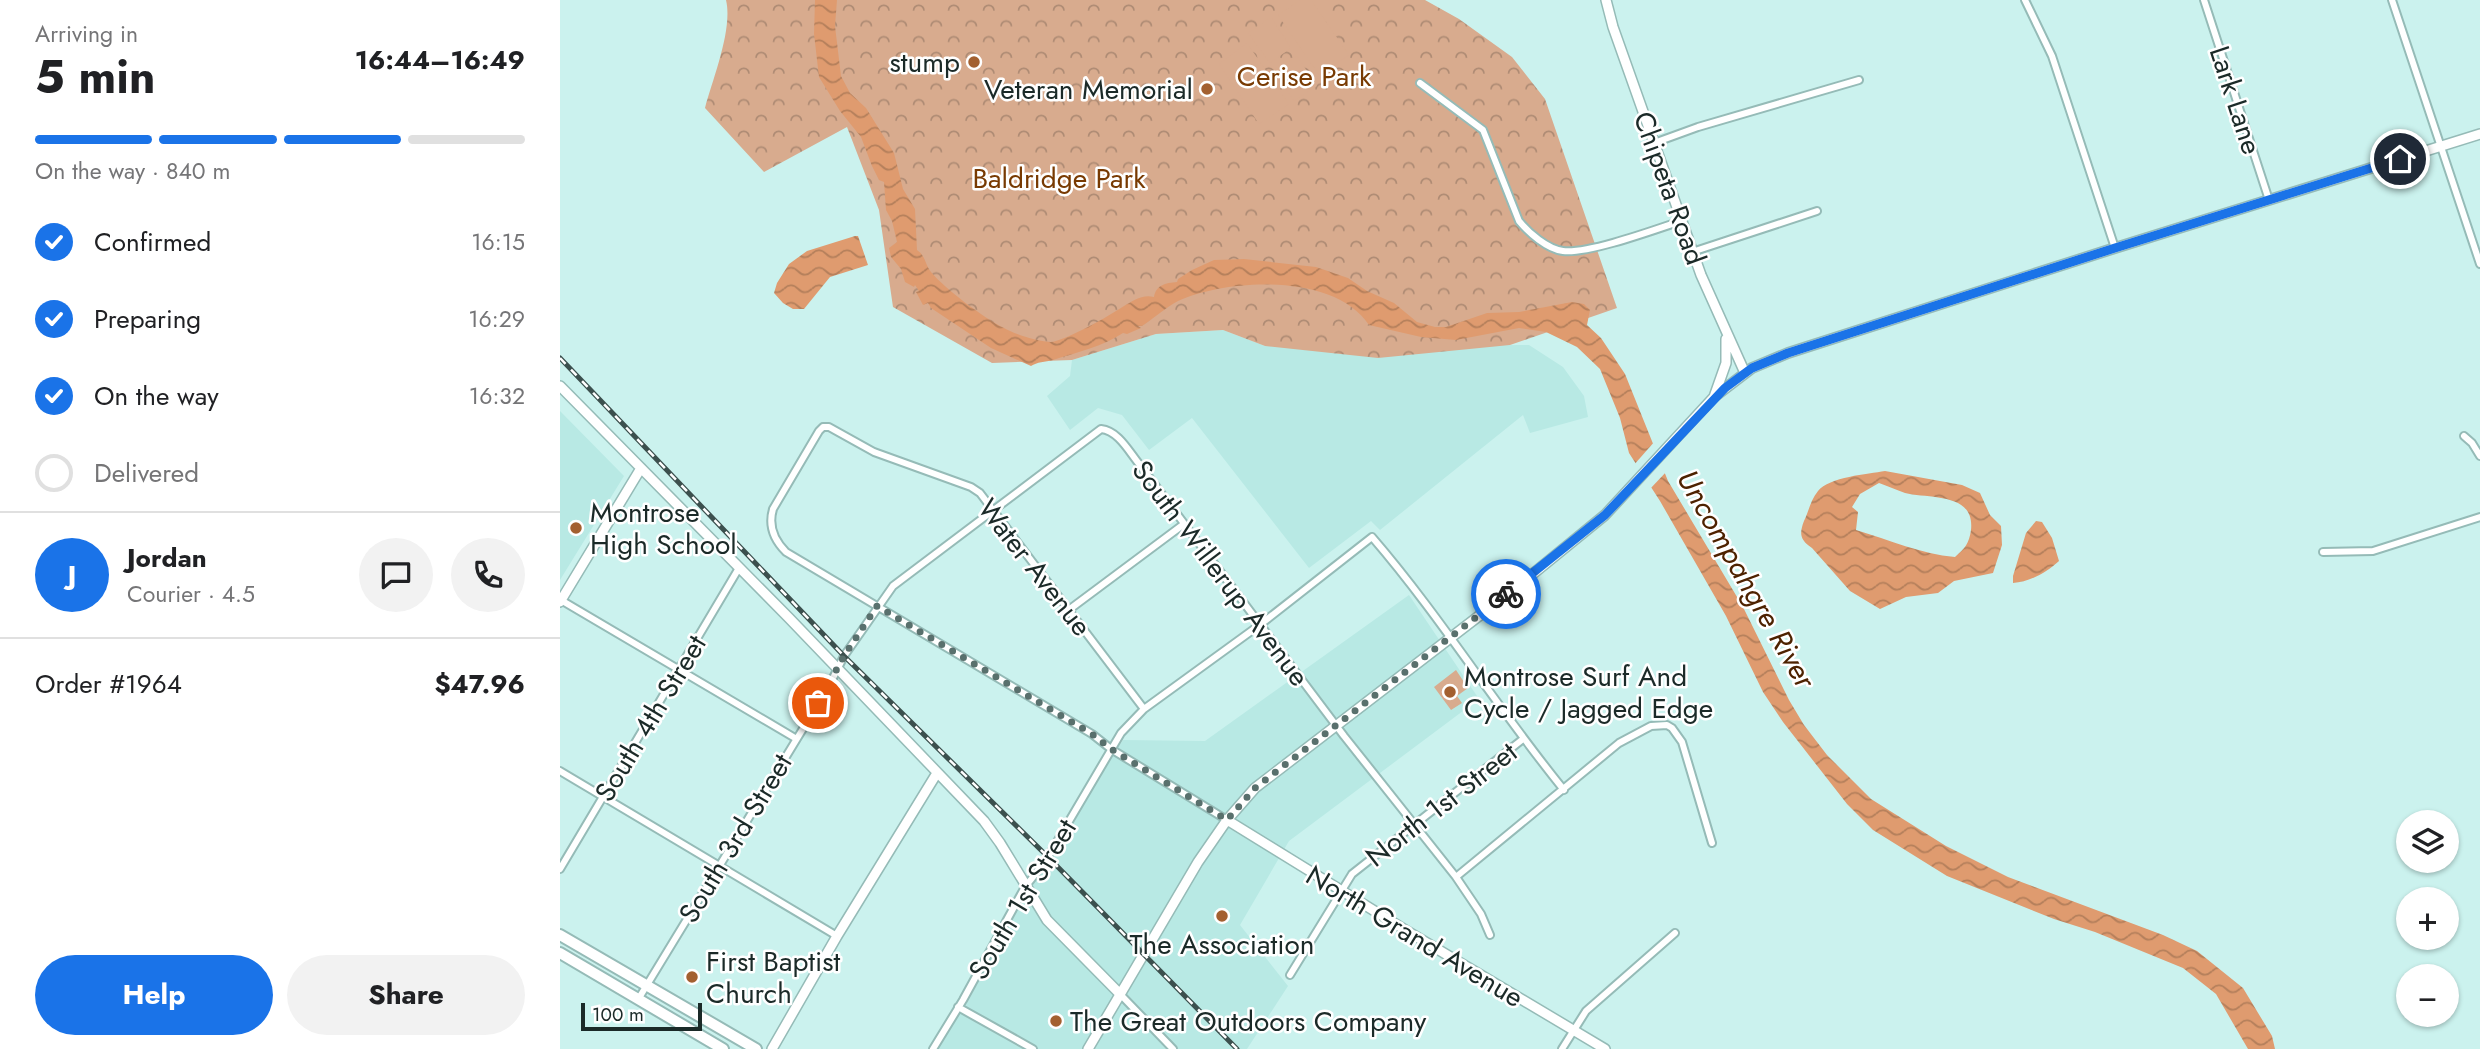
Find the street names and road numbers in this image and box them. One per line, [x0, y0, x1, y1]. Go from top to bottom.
street label: Lark Lane [2199, 41, 2272, 160]
street label: Chipeta Road [1623, 106, 1716, 271]
street label: South Willerup Avenue [1122, 452, 1319, 695]
street label: Water Avenue [968, 490, 1101, 645]
street label: South 4th Street [584, 627, 717, 809]
street label: North 1st Street [1357, 732, 1526, 877]
street label: South 3rd Street [669, 746, 802, 931]
street label: South 1st Street [958, 811, 1087, 987]
street label: North Grand Avenue [1298, 855, 1531, 1018]

